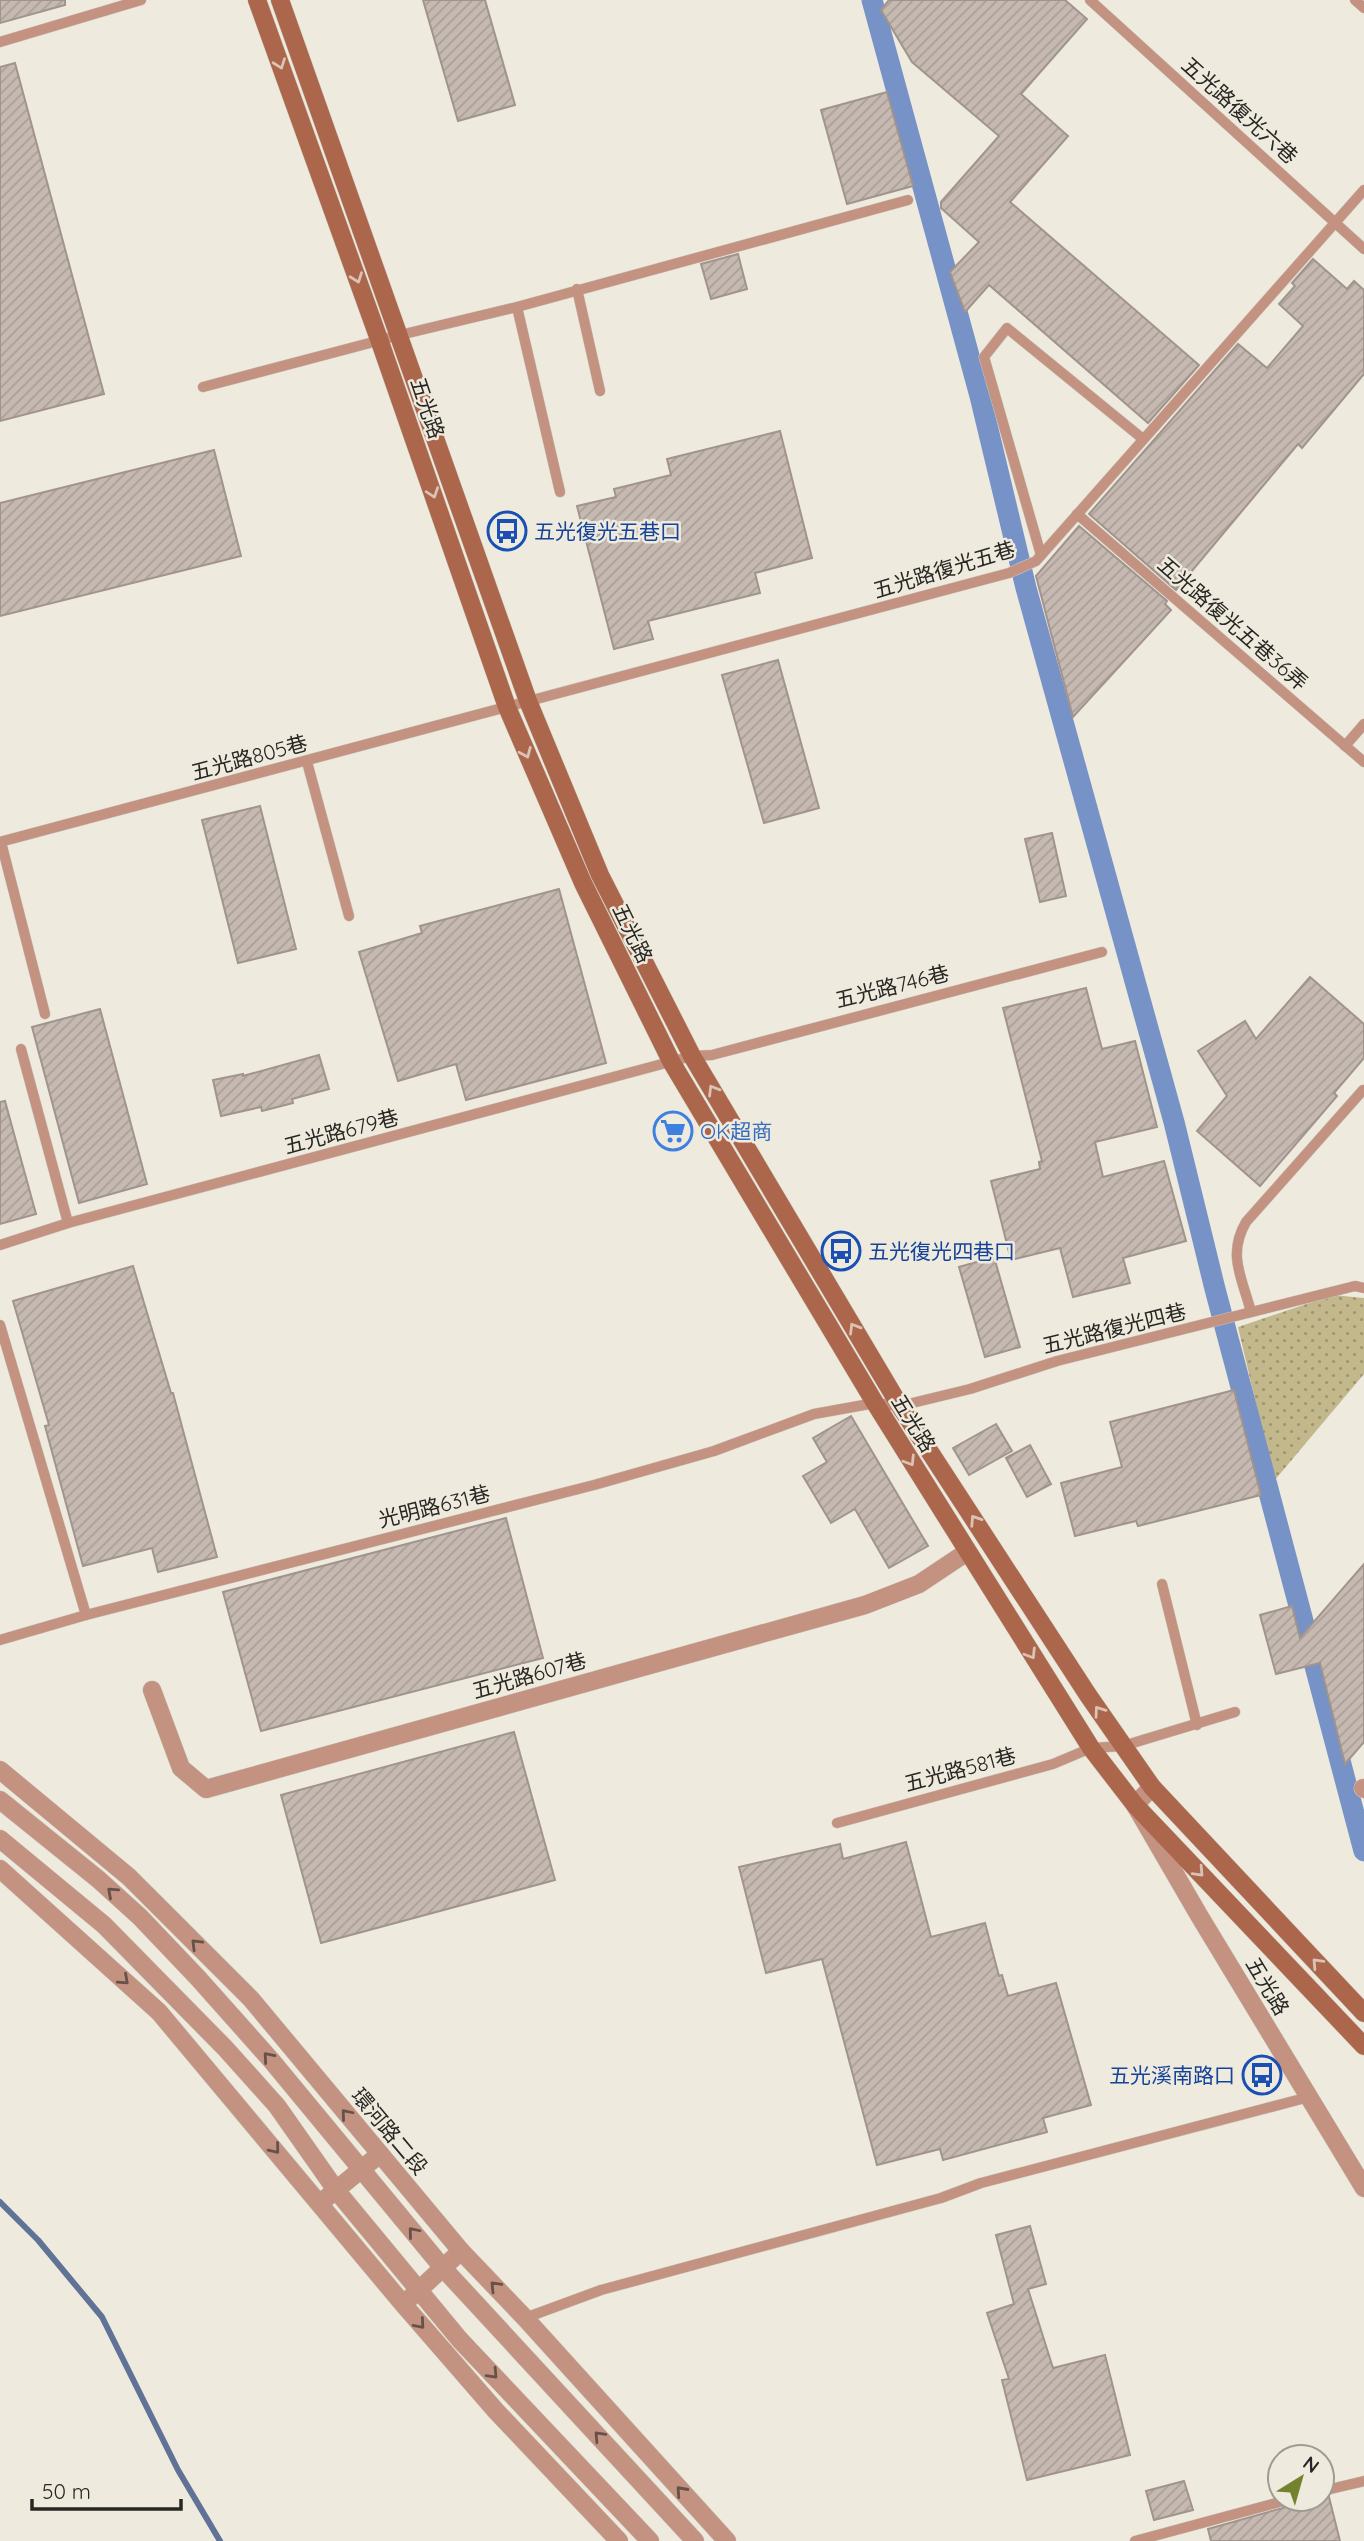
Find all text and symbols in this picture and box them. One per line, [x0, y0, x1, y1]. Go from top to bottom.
street label: 五光路復光六巷 [1177, 51, 1303, 169]
one-way arrow [272, 58, 286, 70]
one-way arrow [349, 272, 363, 284]
street label: 五光路 [405, 374, 451, 442]
one-way arrow [425, 486, 439, 498]
bus stop icon: 五光復光五巷口 [486, 510, 528, 552]
place label: 五光復光五巷口 [534, 518, 681, 544]
street label: 五光路復光五巷 [870, 535, 1018, 603]
street label: 五光路復光五巷36弄 [1153, 551, 1313, 695]
street label: 五光路805巷 [188, 729, 310, 785]
one-way arrow [518, 746, 532, 758]
street label: 五光路 [608, 899, 658, 967]
street label: 五光路746巷 [832, 959, 952, 1013]
one-way arrow [708, 1084, 721, 1097]
street label: 五光路679巷 [281, 1103, 401, 1159]
supermarket icon: OK超商 [652, 1110, 694, 1152]
place label: OK超商 [700, 1118, 772, 1144]
bus stop icon: 五光復光四巷口 [820, 1230, 862, 1272]
place label: 五光復光四巷口 [868, 1238, 1015, 1264]
street label: 五光路復光四巷 [1040, 1298, 1188, 1358]
one-way arrow [849, 1322, 862, 1335]
street label: 五光路 [886, 1389, 942, 1457]
one-way arrow [902, 1454, 915, 1467]
street label: 光明路631巷 [376, 1480, 492, 1532]
one-way arrow [970, 1515, 983, 1528]
street label: 五光路607巷 [469, 1646, 589, 1704]
one-way arrow [1023, 1646, 1036, 1659]
one-way arrow [1095, 1706, 1107, 1719]
street label: 五光路581巷 [901, 1742, 1019, 1796]
one-way arrow [1191, 1864, 1204, 1877]
one-way arrow [107, 1887, 120, 1900]
one-way arrow [191, 1939, 204, 1952]
street label: 五光路 [1241, 1952, 1295, 2020]
one-way arrow [1313, 1958, 1326, 1971]
one-way arrow [116, 1972, 129, 1984]
one-way arrow [264, 2052, 276, 2065]
bus stop icon: 五光溪南路口 [1241, 2054, 1283, 2096]
place label: 五光溪南路口 [1109, 2062, 1235, 2088]
street label: 環河路二段 [346, 2082, 434, 2180]
one-way arrow [342, 2110, 355, 2122]
one-way arrow [267, 2142, 280, 2154]
one-way arrow [409, 2228, 421, 2241]
one-way arrow [491, 2282, 504, 2295]
one-way arrow [412, 2316, 424, 2329]
one-way arrow [484, 2366, 497, 2379]
one-way arrow [595, 2431, 608, 2444]
north arrow [1266, 2443, 1336, 2513]
text: N [1298, 2451, 1324, 2478]
scale bar [32, 2468, 180, 2512]
text: 50 m [42, 2478, 91, 2504]
one-way arrow [676, 2486, 689, 2499]

